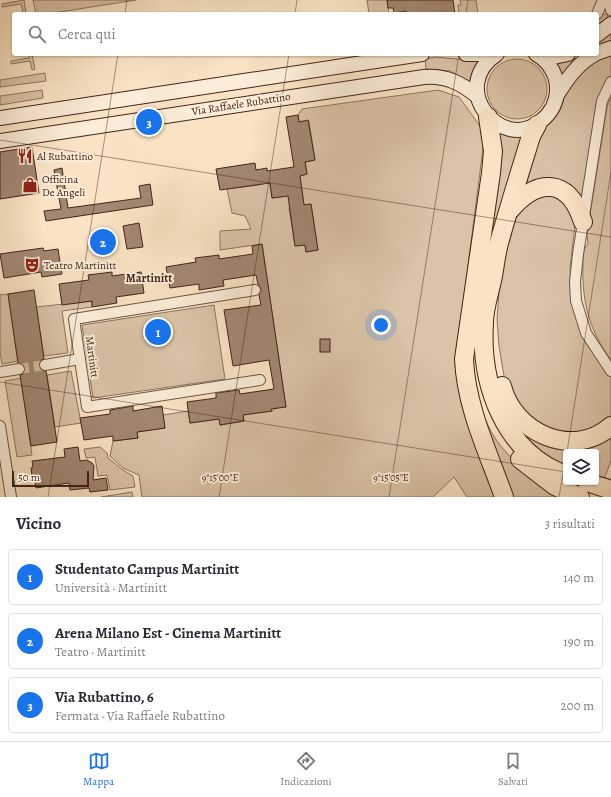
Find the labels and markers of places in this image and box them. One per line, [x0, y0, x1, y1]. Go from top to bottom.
pin: 3 [136, 107, 162, 137]
restaurant icon: Al Rubattino [16, 147, 34, 165]
place label: Al Rubattino [36, 149, 94, 164]
place label: Officina De Angeli [42, 172, 85, 200]
shop icon: Officina De Angeli [21, 176, 39, 194]
pin: 2 [90, 227, 116, 257]
theatre icon: Teatro Martinitt [23, 256, 41, 274]
place label: Teatro Martinitt [44, 258, 117, 273]
pin: 1 [145, 317, 171, 347]

